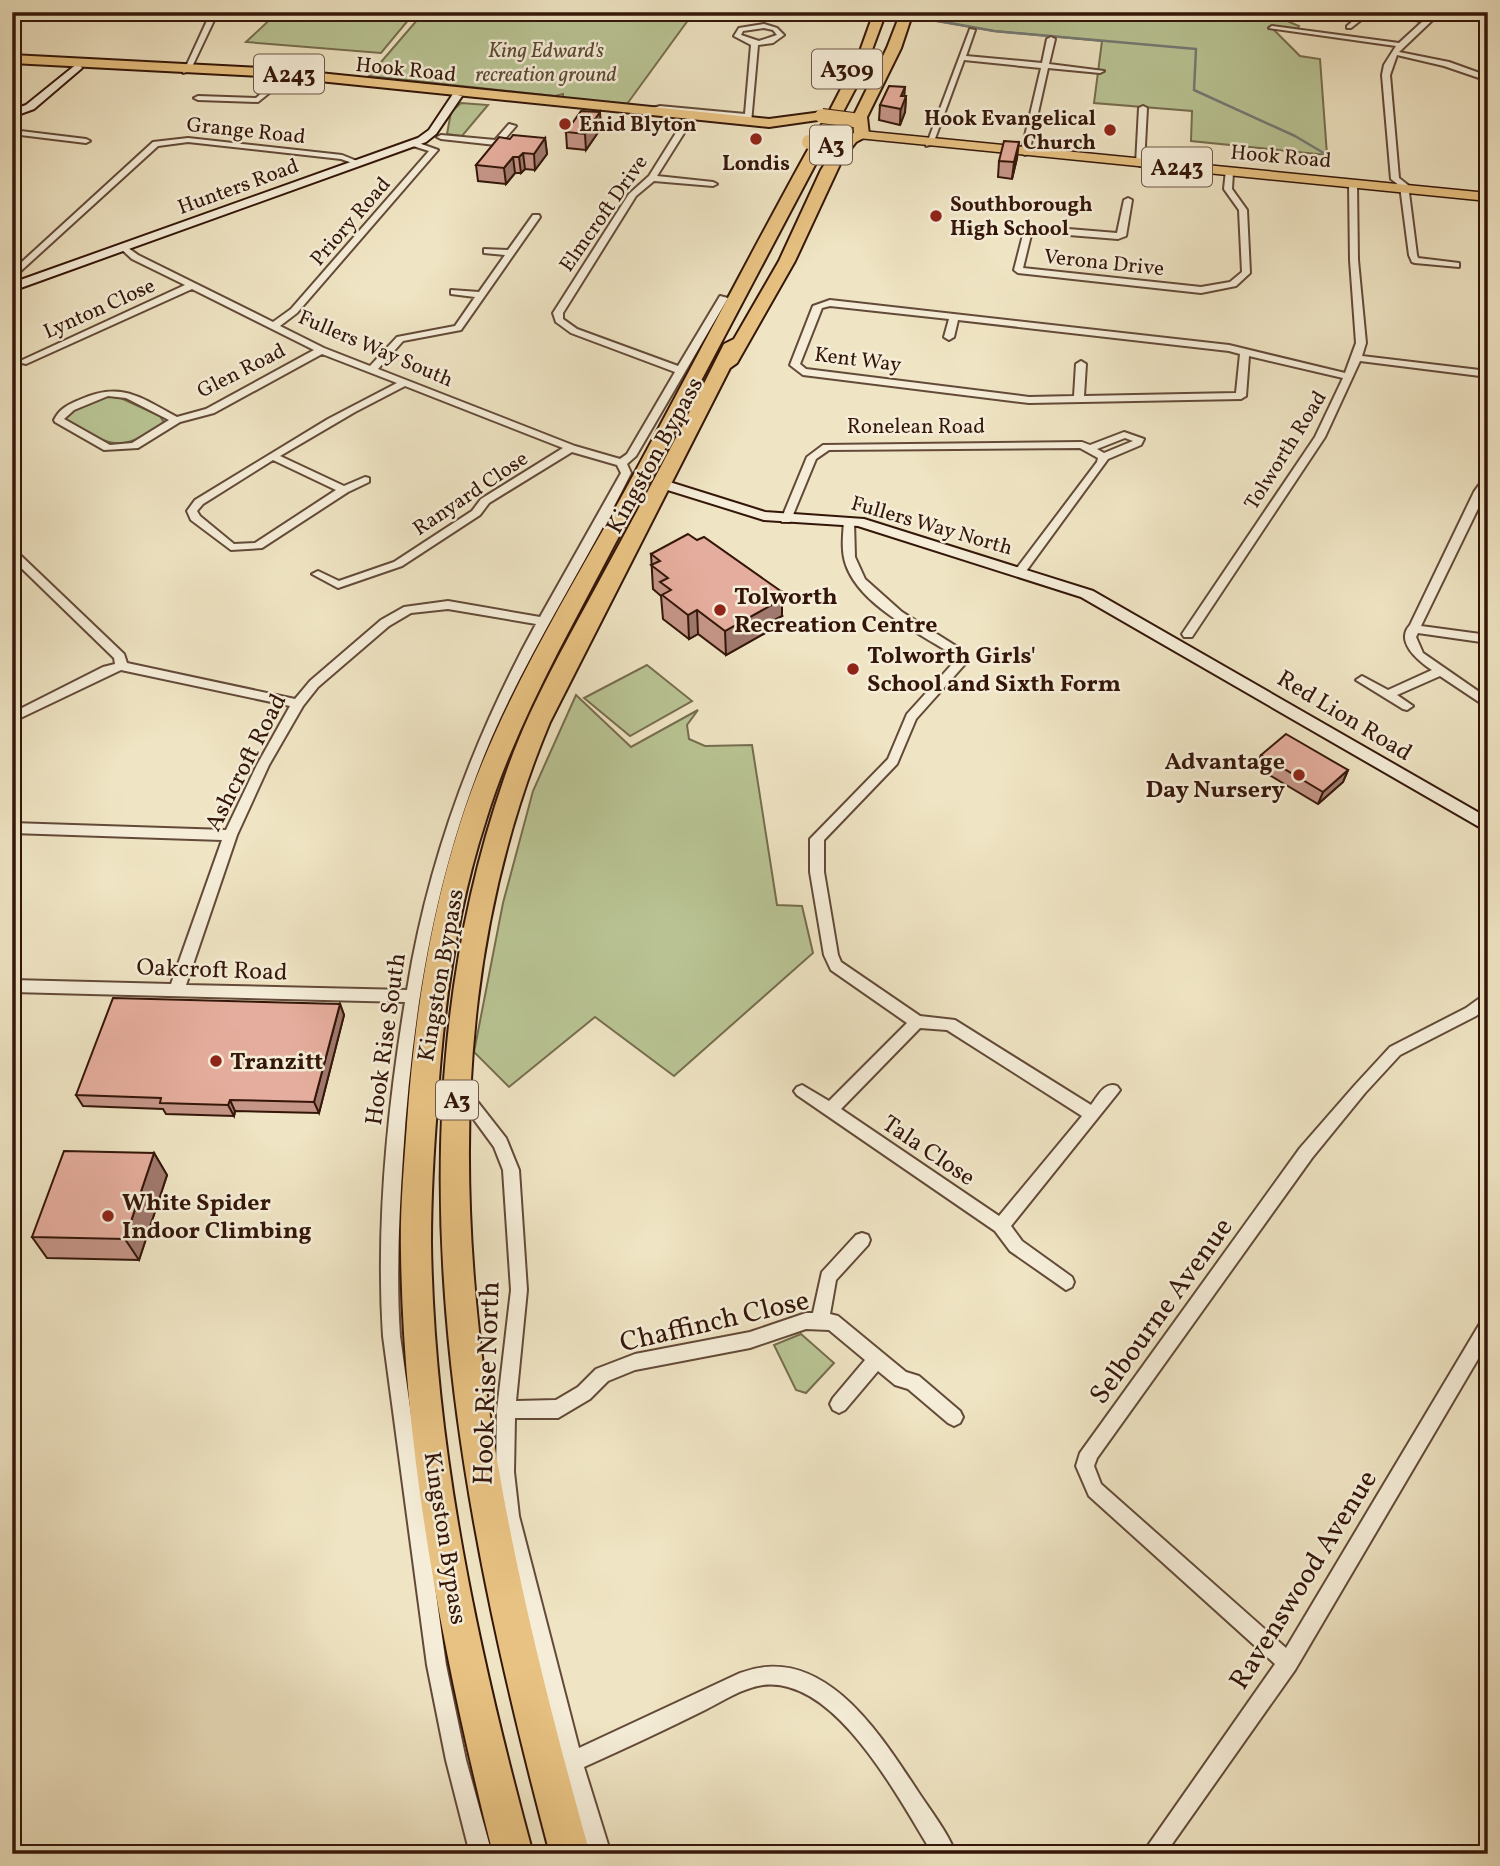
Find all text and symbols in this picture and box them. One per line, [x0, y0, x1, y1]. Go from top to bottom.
park label: King Edward's recreation ground [475, 37, 617, 90]
road number: A309 [812, 50, 882, 88]
street label: Hook Road [354, 51, 458, 90]
road number: A243 [254, 54, 324, 94]
place label: Hook Evangelical Church [924, 105, 1096, 158]
street label: Grange Road [185, 111, 307, 152]
place label: Enid Blyton [579, 111, 697, 140]
marker: Enid Blyton [557, 116, 573, 132]
marker: Hook Evangelical Church [1102, 122, 1118, 138]
road number: A3 [810, 126, 852, 164]
marker: Londis [748, 131, 764, 147]
street label: Hook Road [1229, 139, 1332, 176]
road number: A243 [1142, 148, 1212, 186]
street label: Elmcroft Drive [553, 149, 655, 278]
place label: Londis [722, 150, 790, 179]
street label: Hunters Road [174, 152, 303, 223]
street label: Priory Road [304, 171, 398, 273]
place label: Southborough High School [950, 191, 1093, 244]
marker: Southborough High School [928, 208, 944, 224]
street label: Verona Drive [1042, 243, 1165, 284]
street label: Lynton Close [39, 272, 160, 347]
street label: Fullers Way South [293, 304, 457, 395]
street label: Glen Road [192, 337, 291, 406]
street label: Kent Way [813, 341, 904, 380]
street label: Kingston Bypass [599, 371, 713, 541]
street label: Tolworth Road [1238, 386, 1334, 516]
street label: Ronelean Road [847, 413, 985, 442]
street label: Ranyard Close [407, 445, 534, 544]
street label: Fullers Way North [847, 490, 1016, 563]
place label: Tolworth Recreation Centre [734, 581, 938, 643]
marker: Tolworth Recreation Centre [712, 602, 728, 618]
place label: Tolworth Girls' School and Sixth Form [867, 640, 1121, 702]
marker: Tolworth Girls' School and Sixth Form [845, 661, 861, 677]
street label: Red Lion Road [1270, 663, 1418, 771]
street label: Ashcroft Road [197, 688, 296, 838]
place label: Advantage Day Nursery [1145, 746, 1286, 808]
marker: Advantage Day Nursery [1291, 767, 1307, 783]
street label: Kingston Bypass [410, 886, 474, 1064]
street label: Oakcroft Road [136, 951, 288, 991]
street label: Hook Rise South [358, 951, 416, 1128]
place label: Tranzitt [230, 1046, 323, 1080]
marker: Tranzitt [208, 1053, 224, 1069]
road number: A3 [436, 1080, 478, 1120]
street label: Tala Close [875, 1108, 981, 1195]
place label: White Spider Indoor Climbing [122, 1187, 312, 1249]
marker: White Spider Indoor Climbing [100, 1208, 116, 1224]
street label: Selbourne Avenue [1081, 1210, 1243, 1413]
street label: Hook Rise North [464, 1281, 511, 1486]
street label: Chaffinch Close [616, 1282, 813, 1363]
street label: Kingston Bypass [414, 1449, 474, 1627]
street label: Ravenswood Avenue [1221, 1463, 1388, 1698]

